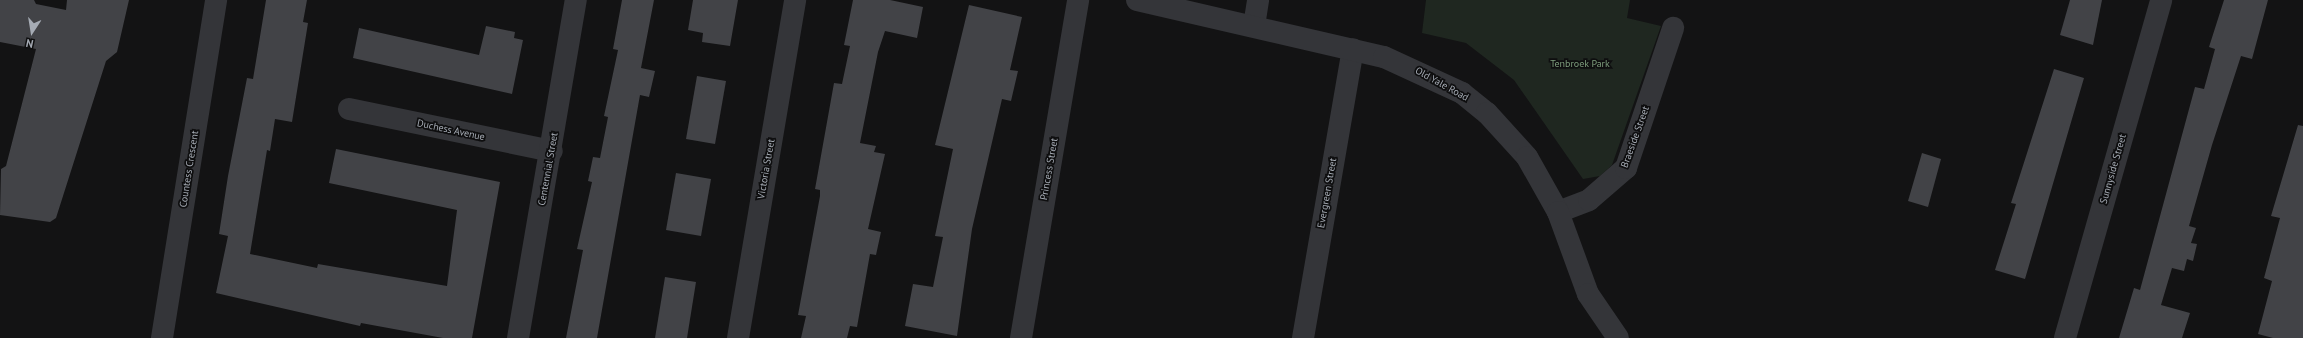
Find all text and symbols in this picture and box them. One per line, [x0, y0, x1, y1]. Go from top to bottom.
north arrow [12, 12, 52, 52]
text: N [25, 36, 35, 51]
park label: Tenbroek Park [1550, 58, 1610, 70]
street label: Old Yale Road [1413, 64, 1471, 104]
street label: Braeside Street [1618, 104, 1652, 170]
street label: Duchess Avenue [416, 117, 486, 143]
street label: Countess Crescent [177, 130, 201, 208]
street label: Centennial Street [536, 132, 560, 206]
street label: Sunnyside Street [2097, 133, 2129, 205]
street label: Princess Street [1038, 137, 1060, 201]
street label: Victoria Street [755, 138, 777, 200]
street label: Evergreen Street [1315, 157, 1339, 229]

